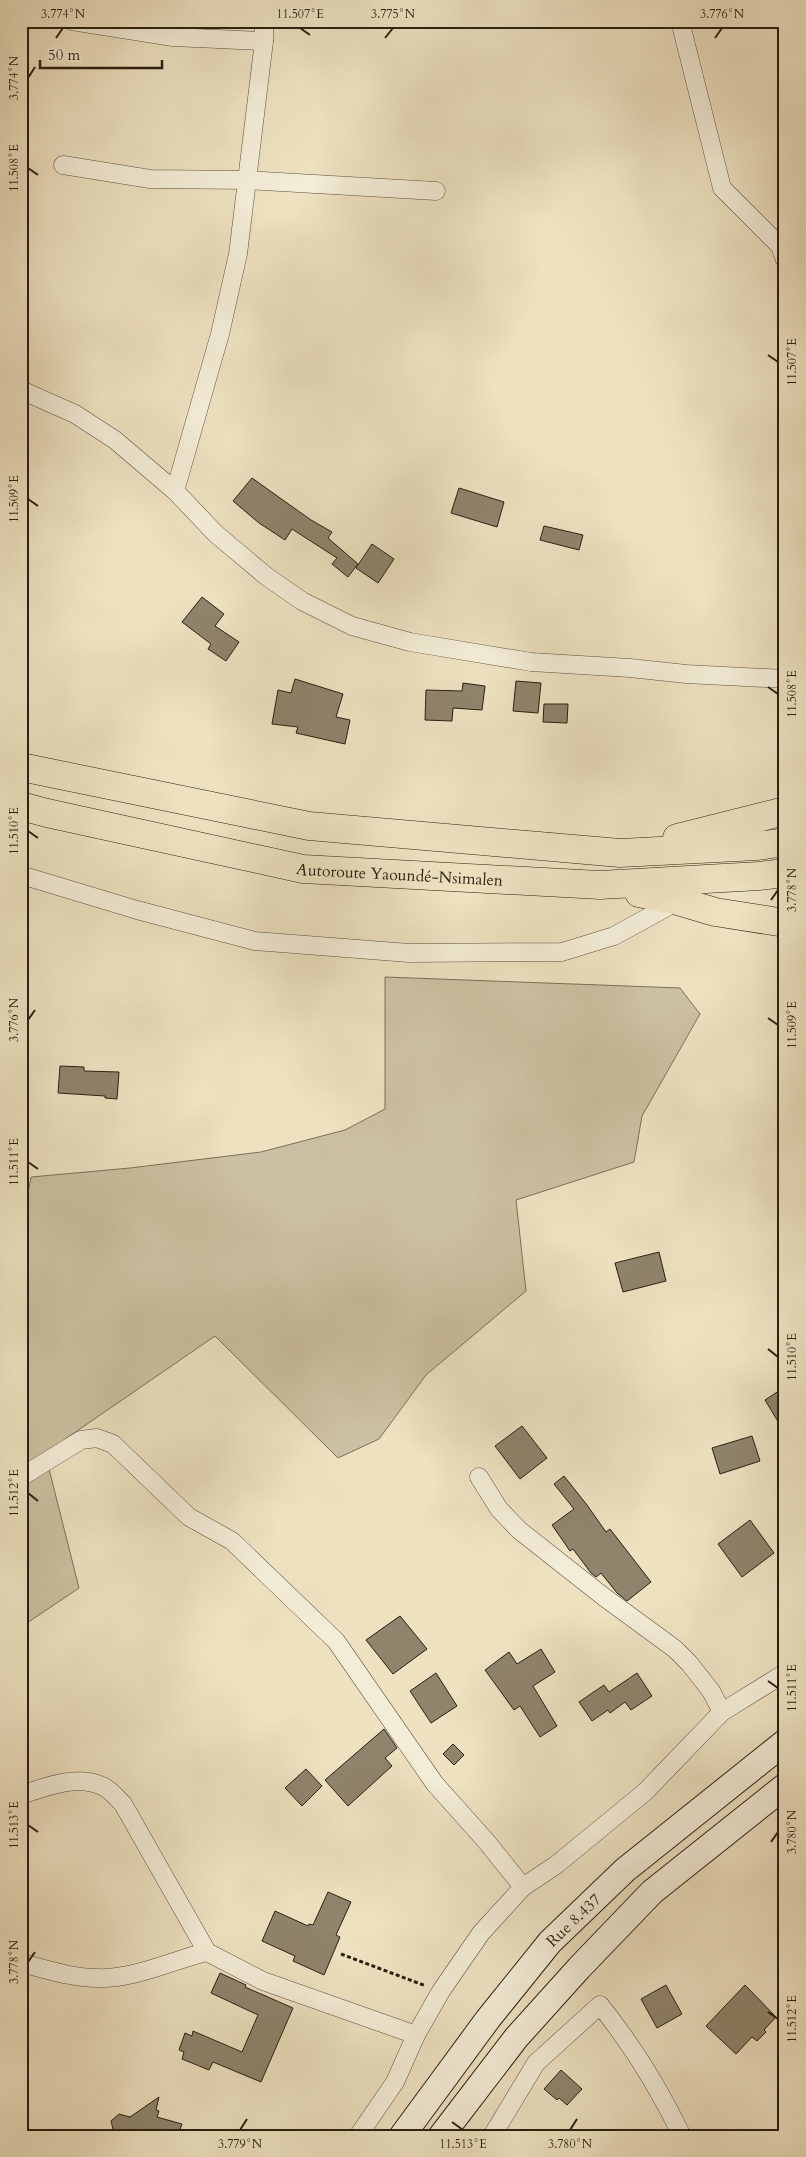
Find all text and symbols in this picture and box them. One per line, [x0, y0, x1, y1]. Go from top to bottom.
text: 3.774°N [41, 6, 86, 22]
text: 11.507°E [276, 6, 324, 22]
text: 3.775°N [371, 6, 416, 22]
text: 3.776°N [700, 6, 745, 22]
scale bar [40, 38, 162, 70]
text: 50 m [48, 45, 80, 65]
text: 3.774°N [6, 55, 22, 100]
text: 11.508°E [6, 144, 22, 192]
text: 11.507°E [784, 338, 800, 386]
text: 11.509°E [6, 475, 22, 523]
text: 11.508°E [784, 670, 800, 718]
text: 11.510°E [6, 807, 22, 855]
street label: Autoroute Yaoundé-Nsimalen [294, 858, 504, 892]
text: 3.778°N [784, 867, 800, 912]
text: 3.776°N [6, 997, 22, 1042]
text: 11.509°E [784, 1001, 800, 1049]
text: 11.511°E [6, 1138, 22, 1186]
text: 11.510°E [784, 1333, 800, 1381]
text: 11.512°E [6, 1469, 22, 1517]
text: 11.511°E [784, 1664, 800, 1712]
text: 11.513°E [6, 1801, 22, 1849]
text: 3.780°N [784, 1809, 800, 1854]
street label: Rue 8.437 [541, 1889, 606, 1952]
text: 3.778°N [6, 1939, 22, 1984]
text: 11.512°E [784, 1995, 800, 2043]
text: 3.779°N [218, 2136, 263, 2152]
text: 11.513°E [439, 2136, 487, 2152]
text: 3.780°N [548, 2136, 593, 2152]

